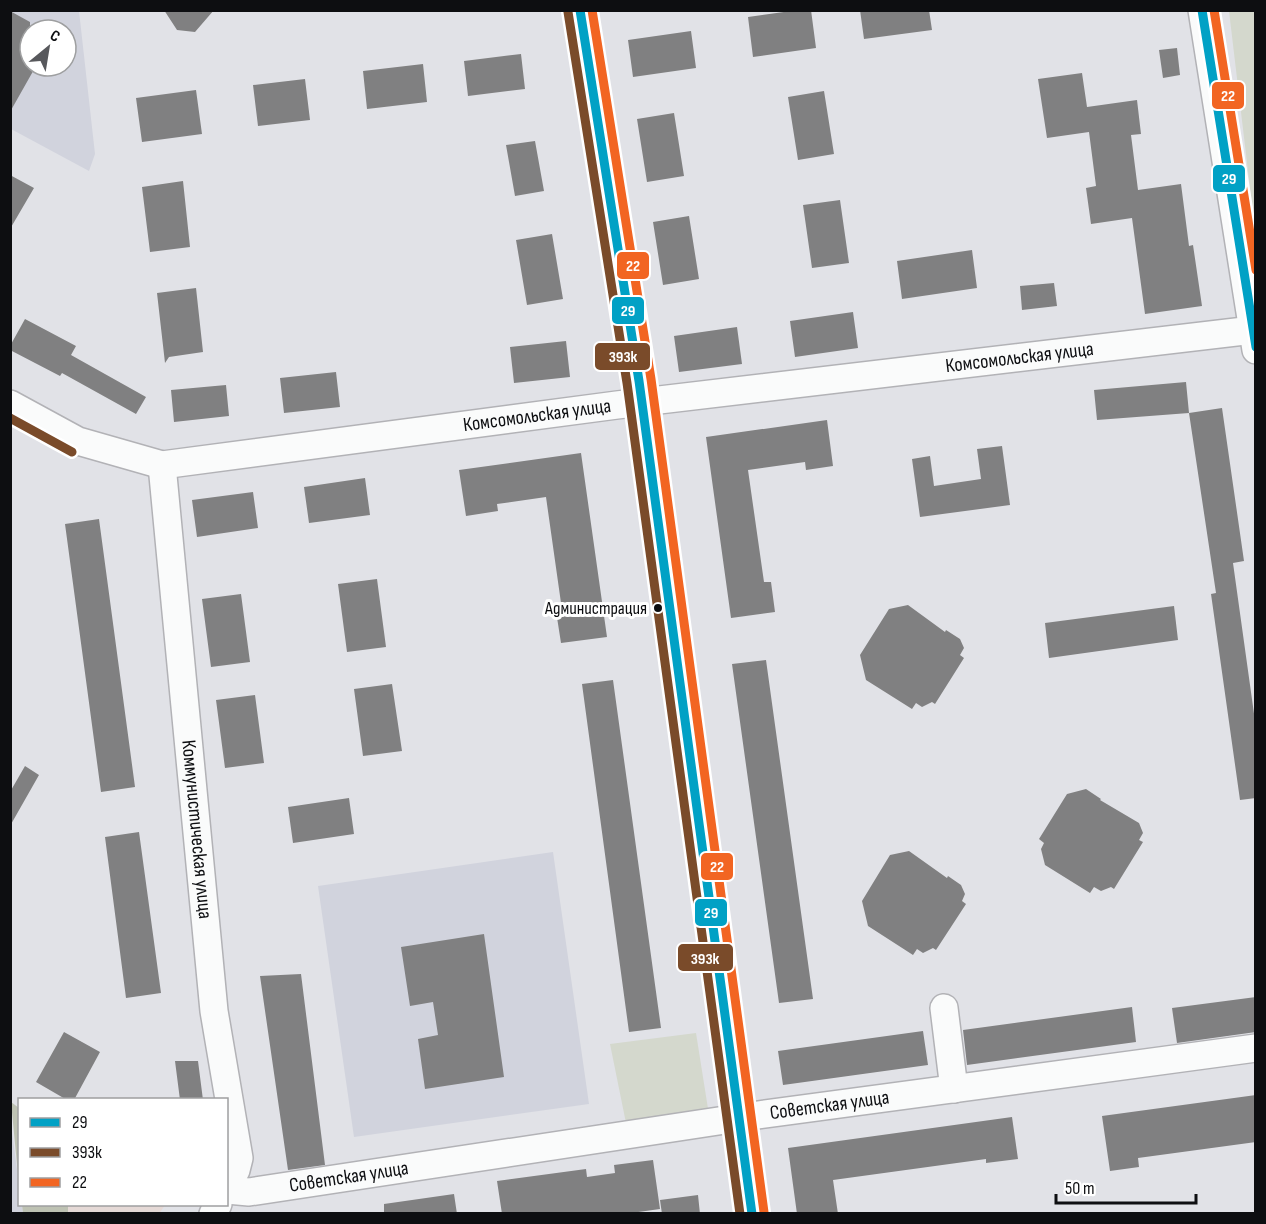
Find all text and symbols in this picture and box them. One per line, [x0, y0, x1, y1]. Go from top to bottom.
north arrow [18, 18, 78, 78]
text: С [46, 26, 63, 47]
line badge: 22 [1211, 81, 1245, 110]
text: 22 [1221, 87, 1235, 106]
line badge: 29 [1212, 164, 1246, 193]
text: 29 [1222, 170, 1236, 189]
line badge: 22 [616, 251, 650, 280]
text: 22 [626, 257, 640, 276]
line badge: 29 [611, 296, 645, 325]
text: 29 [621, 302, 635, 321]
street label: Комсомольская улица [944, 337, 1095, 378]
line badge: 393к [594, 342, 651, 371]
text: 393к [609, 348, 638, 367]
street label: Комсомольская улица [462, 394, 612, 437]
place label: Администрация [544, 598, 647, 619]
marker: Администрация [652, 602, 664, 614]
street label: Коммунистическая улица [176, 739, 217, 920]
line badge: 22 [700, 852, 734, 881]
text: 22 [710, 858, 724, 877]
line badge: 29 [694, 898, 728, 927]
text: 29 [704, 904, 718, 923]
line badge: 393к [677, 943, 734, 972]
text: 393к [691, 950, 720, 969]
street label: Советская улица [768, 1085, 891, 1125]
legend [18, 1098, 228, 1206]
text: 29 [72, 1112, 87, 1133]
text: 393к [72, 1142, 102, 1163]
street label: Советская улица [287, 1156, 410, 1198]
scale bar [1056, 1167, 1196, 1205]
text: 22 [72, 1172, 87, 1193]
text: 50 m [1065, 1178, 1095, 1199]

